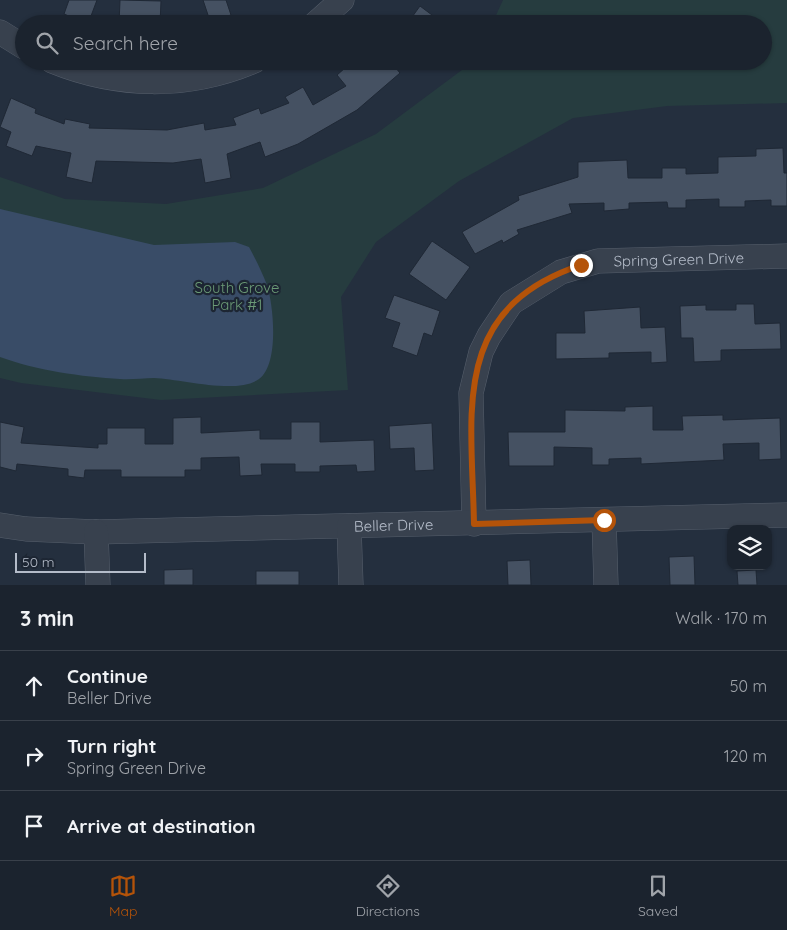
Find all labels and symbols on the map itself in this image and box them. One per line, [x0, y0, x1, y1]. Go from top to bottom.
street label: Spring Green Drive [613, 248, 744, 270]
route end [570, 254, 593, 277]
park label: South Grove Park #1 [195, 278, 279, 314]
route start [593, 509, 616, 532]
street label: Beller Drive [354, 514, 434, 535]
scale bar [15, 550, 146, 573]

